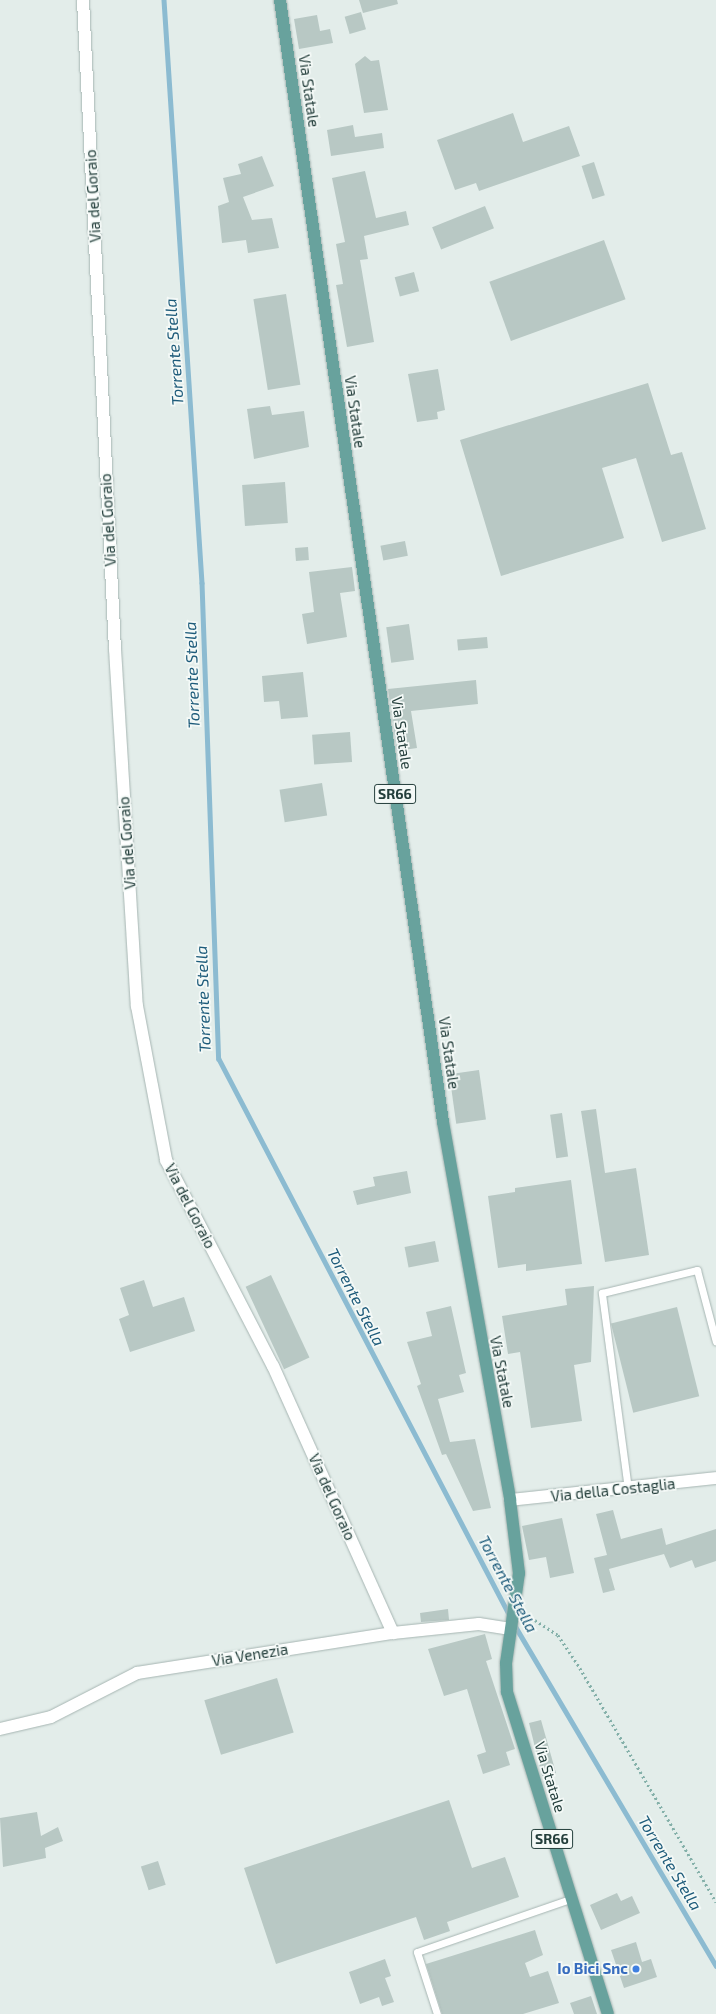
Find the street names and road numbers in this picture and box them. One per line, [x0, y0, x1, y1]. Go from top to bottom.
street label: Via Statale [295, 54, 323, 128]
street label: Via del Goraio [82, 149, 104, 243]
street label: Via Statale [341, 375, 369, 449]
street label: Via del Goraio [97, 473, 119, 567]
street label: Via Statale [388, 696, 416, 770]
road number: SR66 [374, 782, 416, 806]
street label: Via del Goraio [115, 796, 139, 890]
street label: Via Statale [435, 1016, 463, 1090]
street label: Via del Goraio [161, 1160, 219, 1252]
street label: Via Statale [486, 1334, 518, 1410]
street label: Via del Goraio [305, 1451, 359, 1543]
street label: Via della Costaglia [550, 1475, 676, 1505]
street label: Via Venezia [210, 1640, 290, 1670]
street label: Via Statale [531, 1739, 569, 1815]
road number: SR66 [531, 1827, 573, 1851]

